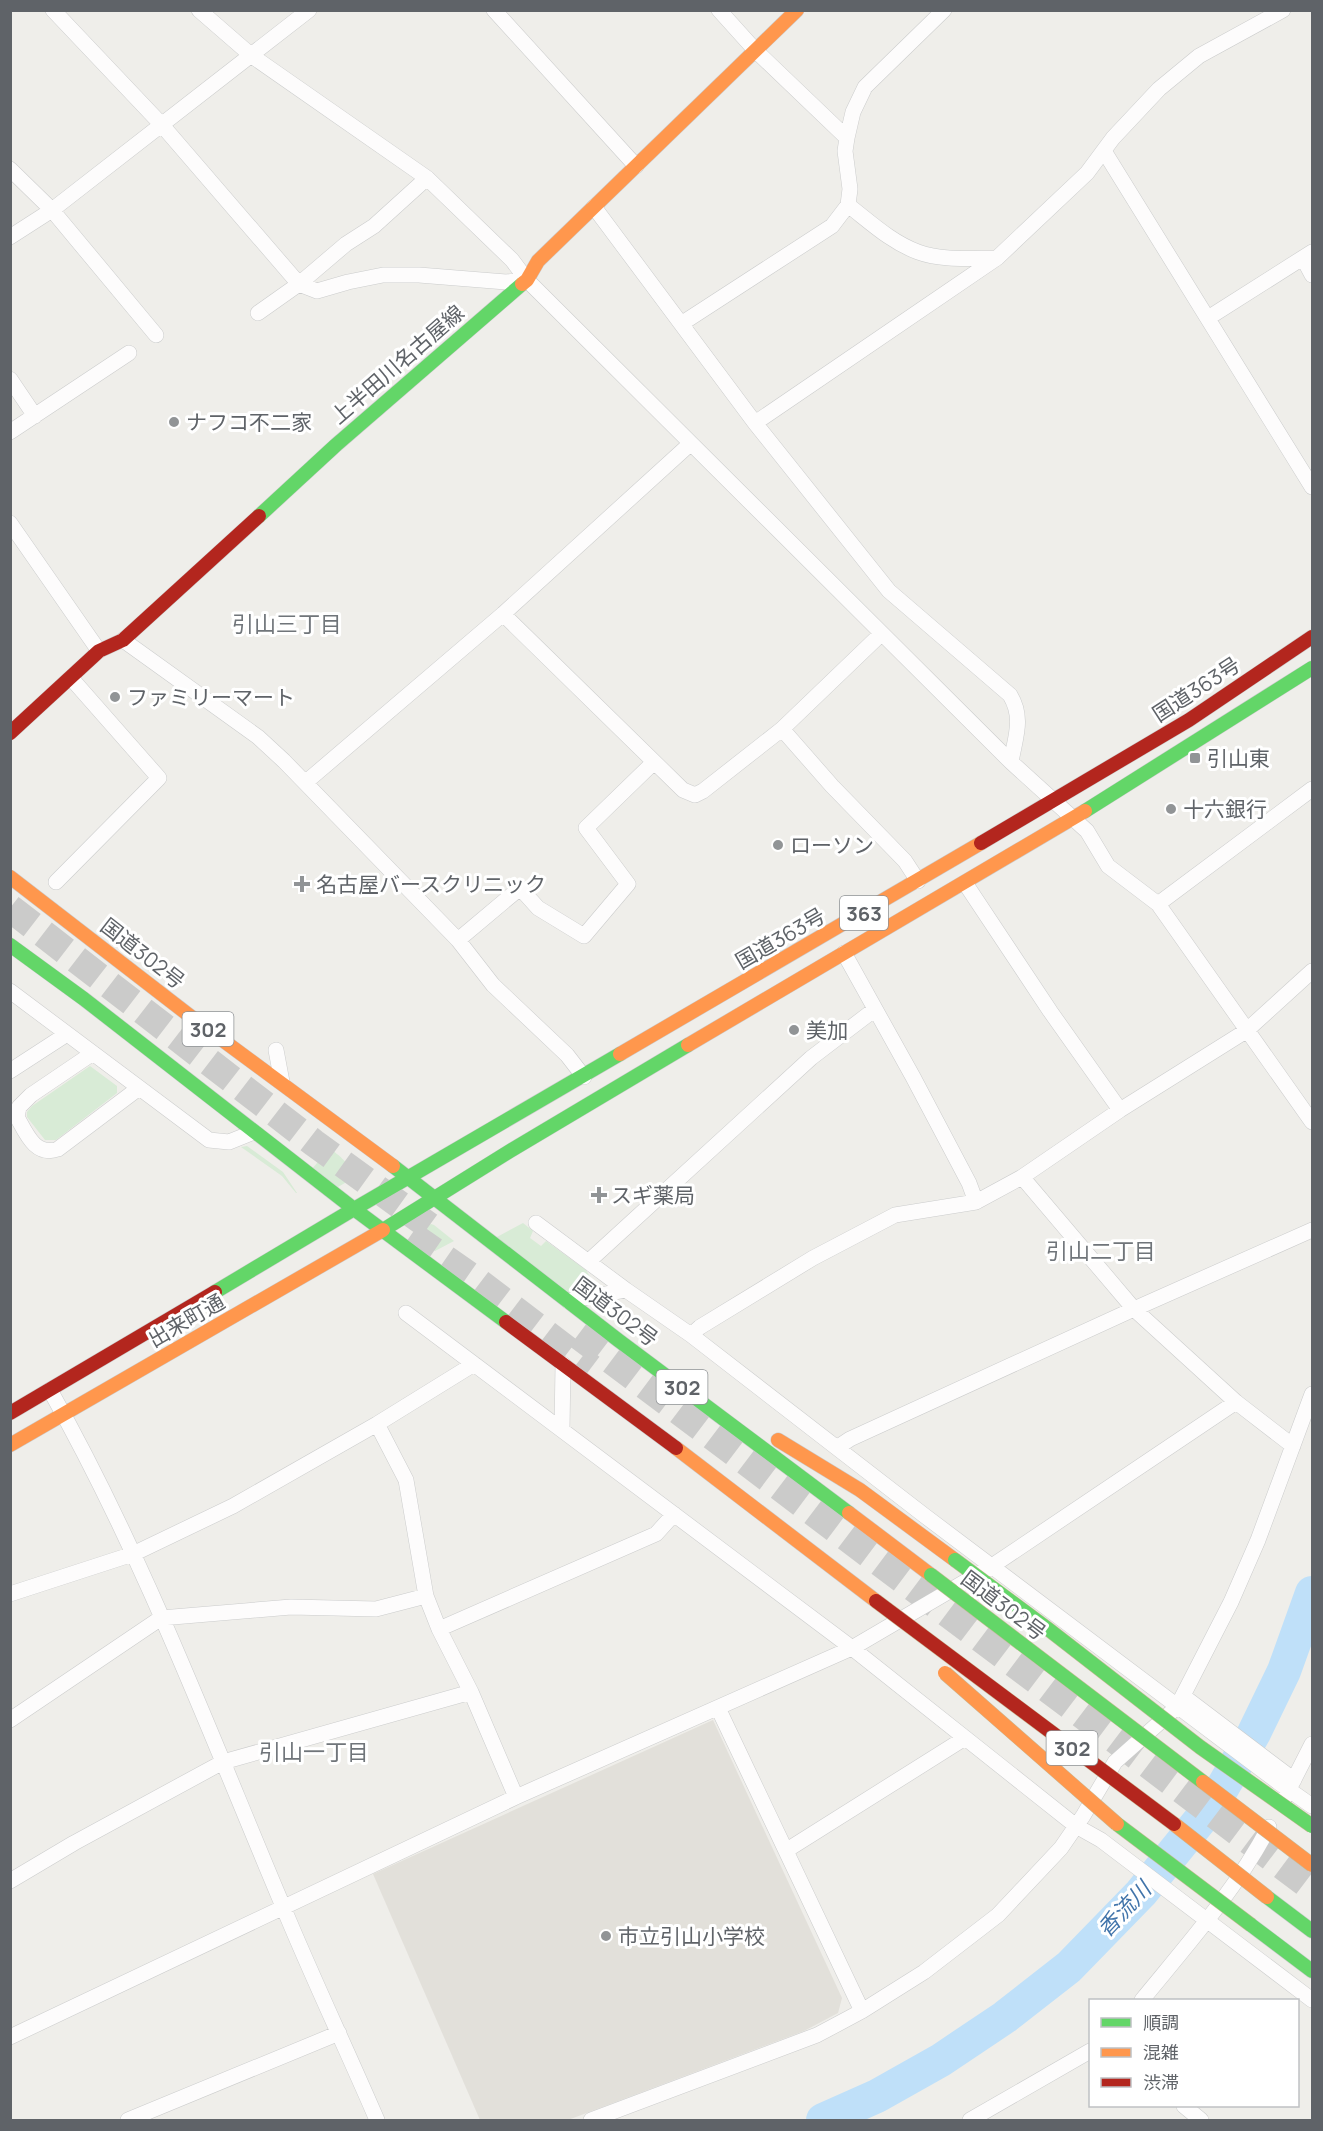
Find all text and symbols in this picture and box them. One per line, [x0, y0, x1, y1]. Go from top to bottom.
street label: 上半田川名古屋線 [324, 298, 470, 430]
place label: ナフコ不二家 [186, 408, 312, 436]
marker: ナフコ不二家 [167, 415, 181, 429]
district label: 引山三丁目 [232, 609, 342, 639]
street label: 国道363号 [1147, 650, 1245, 728]
place label: ファミリーマート [127, 683, 295, 711]
marker: ファミリーマート [108, 690, 122, 704]
place label: 引山東 [1207, 744, 1270, 772]
marker: 引山東 [1188, 751, 1202, 765]
place label: 十六銀行 [1183, 795, 1267, 823]
marker: 十六銀行 [1164, 802, 1178, 816]
place label: ローソン [790, 831, 874, 859]
marker: ローソン [771, 838, 785, 852]
place label: 名古屋バースクリニック [316, 870, 546, 898]
marker: 名古屋バースクリニック [293, 875, 311, 893]
road number: 363 [840, 896, 888, 930]
street label: 国道363号 [730, 901, 830, 975]
street label: 国道302号 [95, 911, 191, 995]
road number: 302 [182, 1012, 234, 1046]
place label: 美加 [806, 1016, 848, 1044]
marker: 美加 [787, 1023, 801, 1037]
place label: スギ薬局 [611, 1181, 695, 1209]
marker: スギ薬局 [592, 1188, 606, 1202]
district label: 引山二丁目 [1046, 1236, 1156, 1266]
street label: 国道302号 [568, 1270, 664, 1352]
street label: 出来町通 [143, 1287, 229, 1353]
road number: 302 [656, 1370, 708, 1404]
street label: 国道302号 [956, 1564, 1052, 1646]
road number: 302 [1046, 1731, 1098, 1765]
district label: 引山一丁目 [259, 1737, 369, 1767]
water label: 香流川 [1091, 1873, 1159, 1943]
place label: 市立引山小学校 [618, 1922, 765, 1950]
marker: 市立引山小学校 [599, 1929, 613, 1943]
legend [1089, 1999, 1299, 2107]
text: 順調 [1143, 2010, 1179, 2034]
text: 混雑 [1143, 2040, 1179, 2064]
text: 渋滞 [1143, 2070, 1179, 2094]

